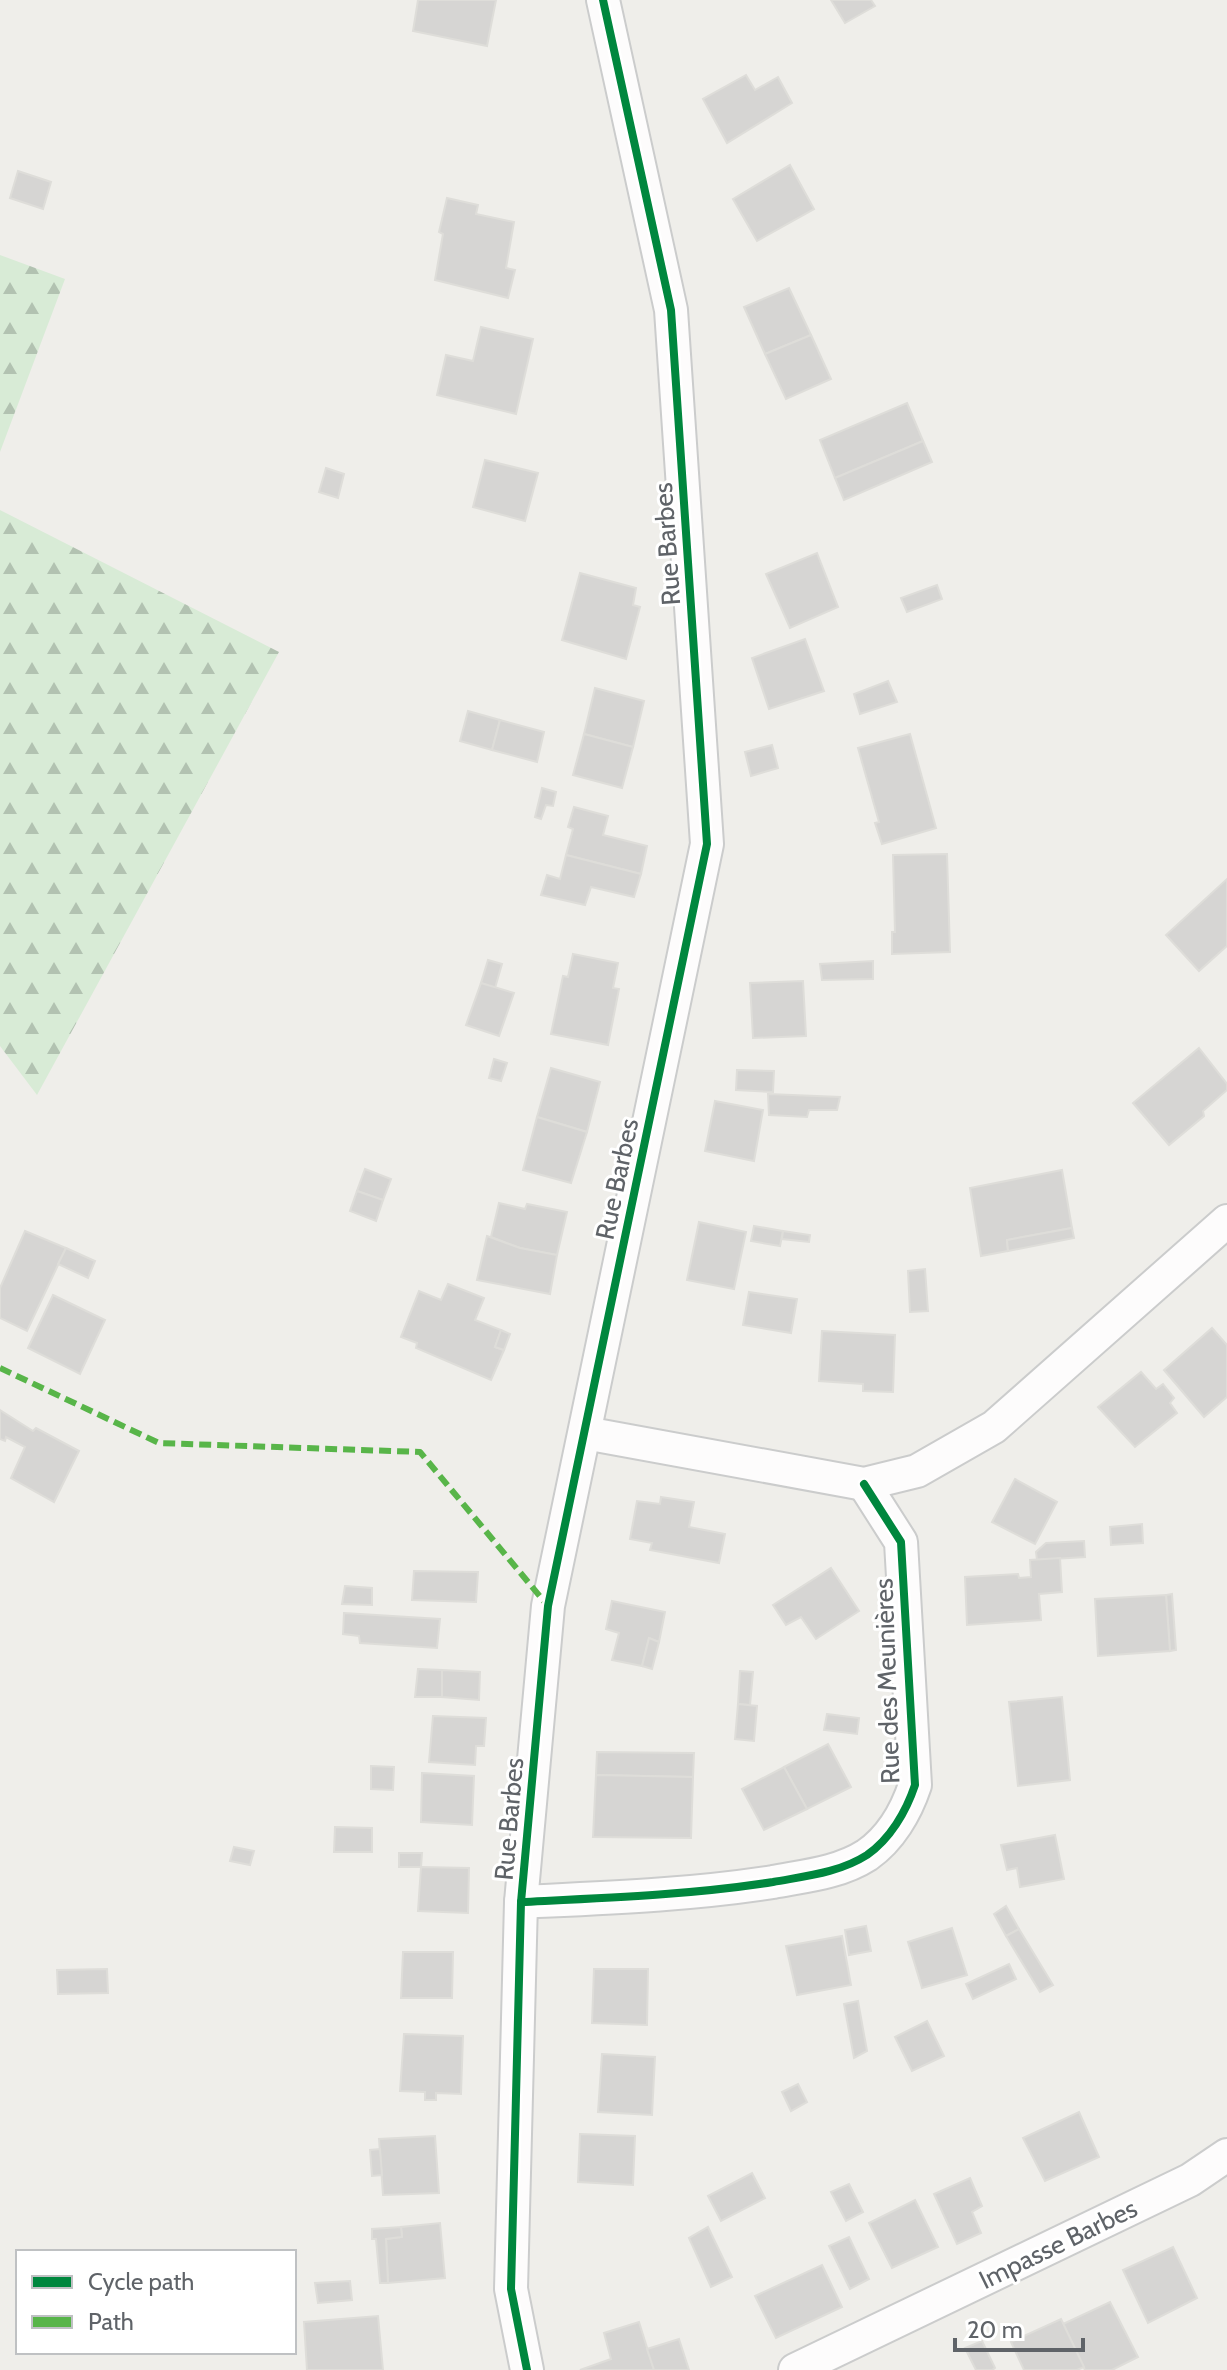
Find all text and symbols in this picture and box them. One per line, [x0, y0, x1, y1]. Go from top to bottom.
street label: Rue Barbes [647, 481, 687, 606]
street label: Rue Barbes [589, 1115, 645, 1242]
street label: Rue des Meunières [867, 1577, 907, 1784]
street label: Rue Barbes [488, 1756, 530, 1882]
street label: Impasse Barbes [974, 2192, 1142, 2296]
legend [16, 2250, 296, 2354]
text: Cycle path [88, 2267, 194, 2296]
scale bar [955, 2302, 1083, 2352]
text: Path [88, 2307, 134, 2336]
text: 20 m [967, 2315, 1023, 2344]

